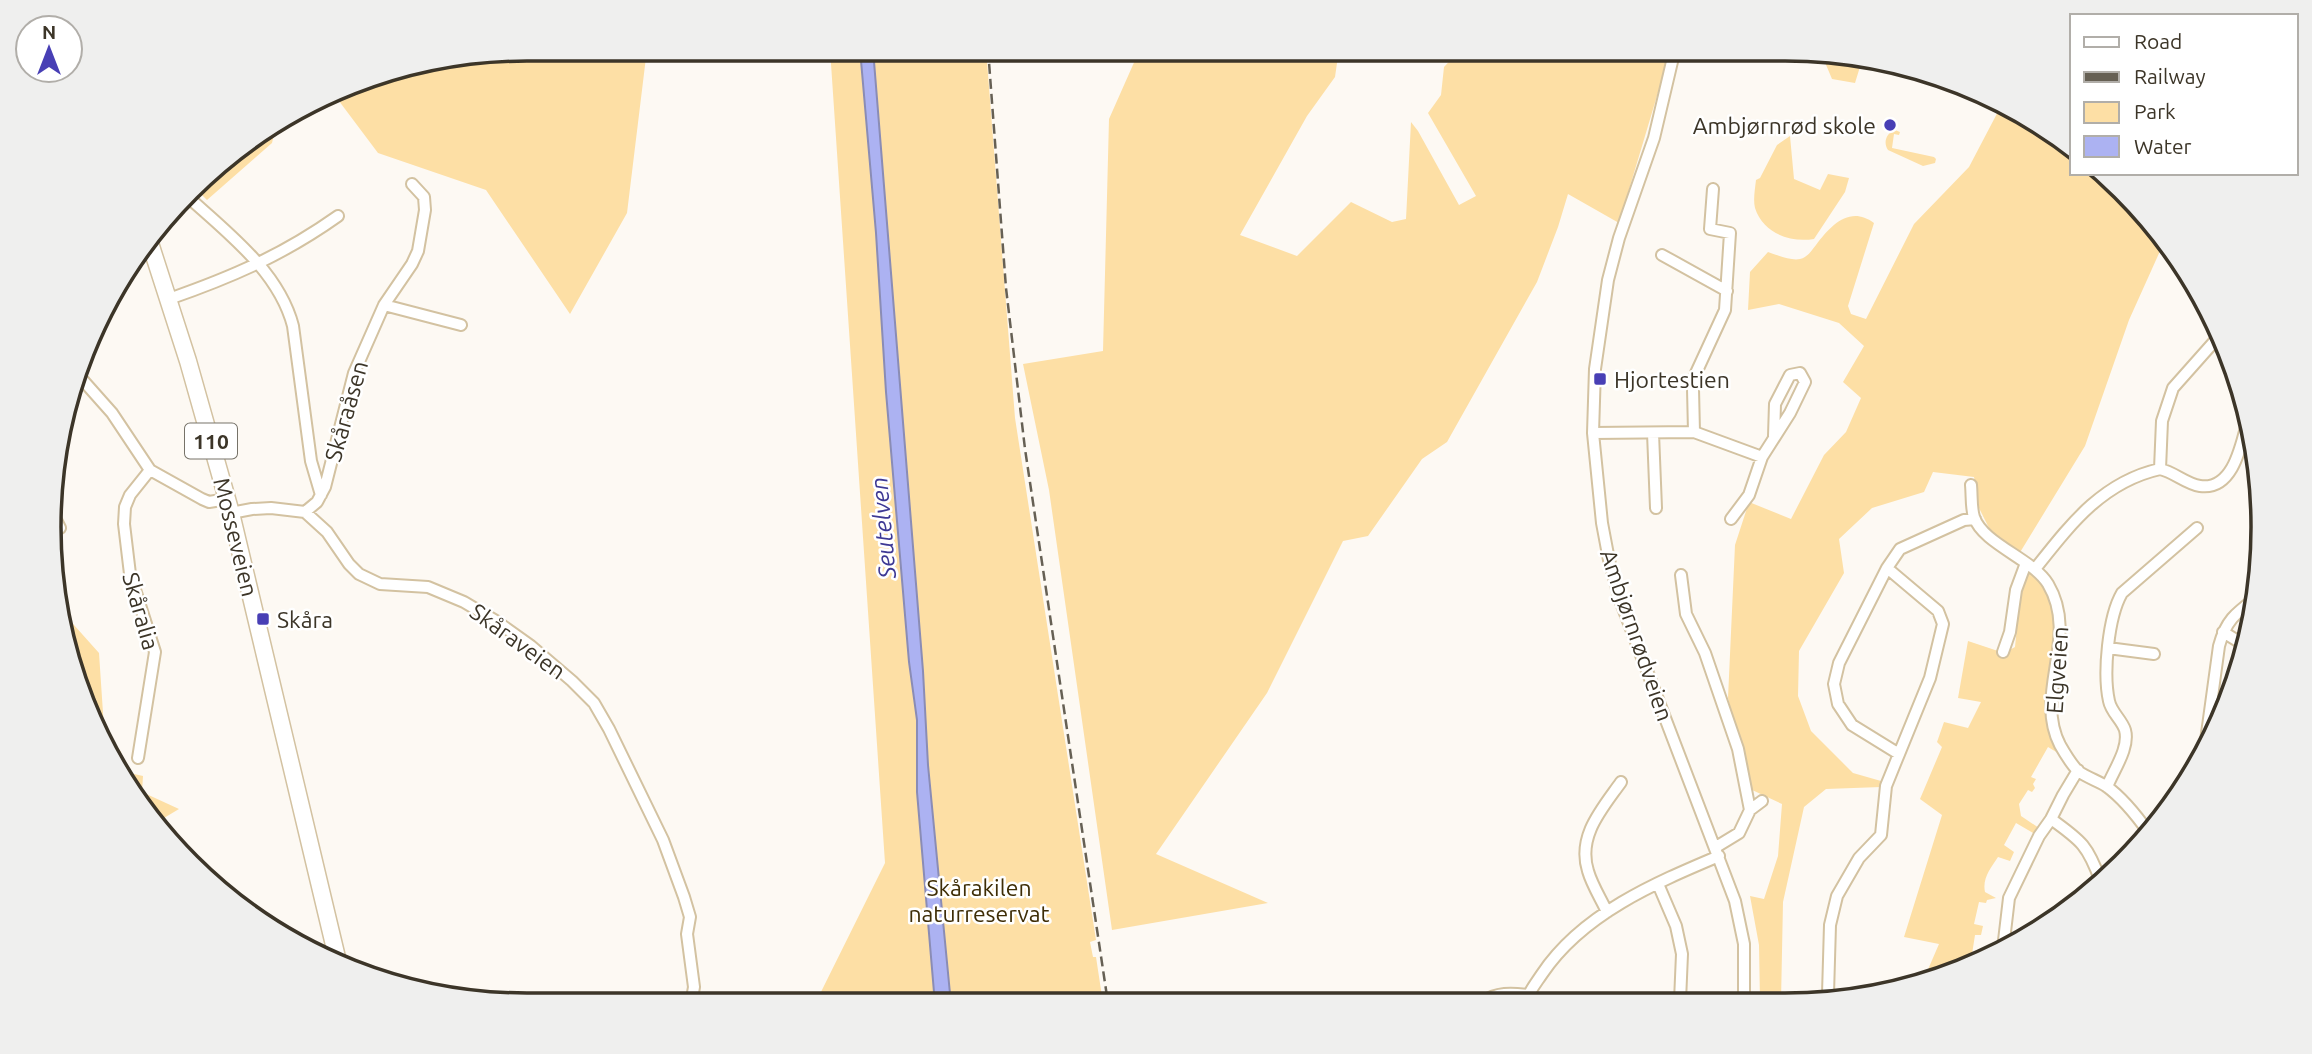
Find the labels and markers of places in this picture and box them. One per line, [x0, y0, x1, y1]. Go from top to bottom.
place label: Ambjørnrød skole [1693, 113, 1876, 138]
marker: Ambjørnrød skole [1882, 117, 1898, 133]
place label: Hjortestien [1614, 367, 1730, 392]
marker: Hjortestien [1592, 371, 1608, 387]
place label: Skåra [277, 607, 333, 632]
marker: Skåra [255, 611, 271, 627]

